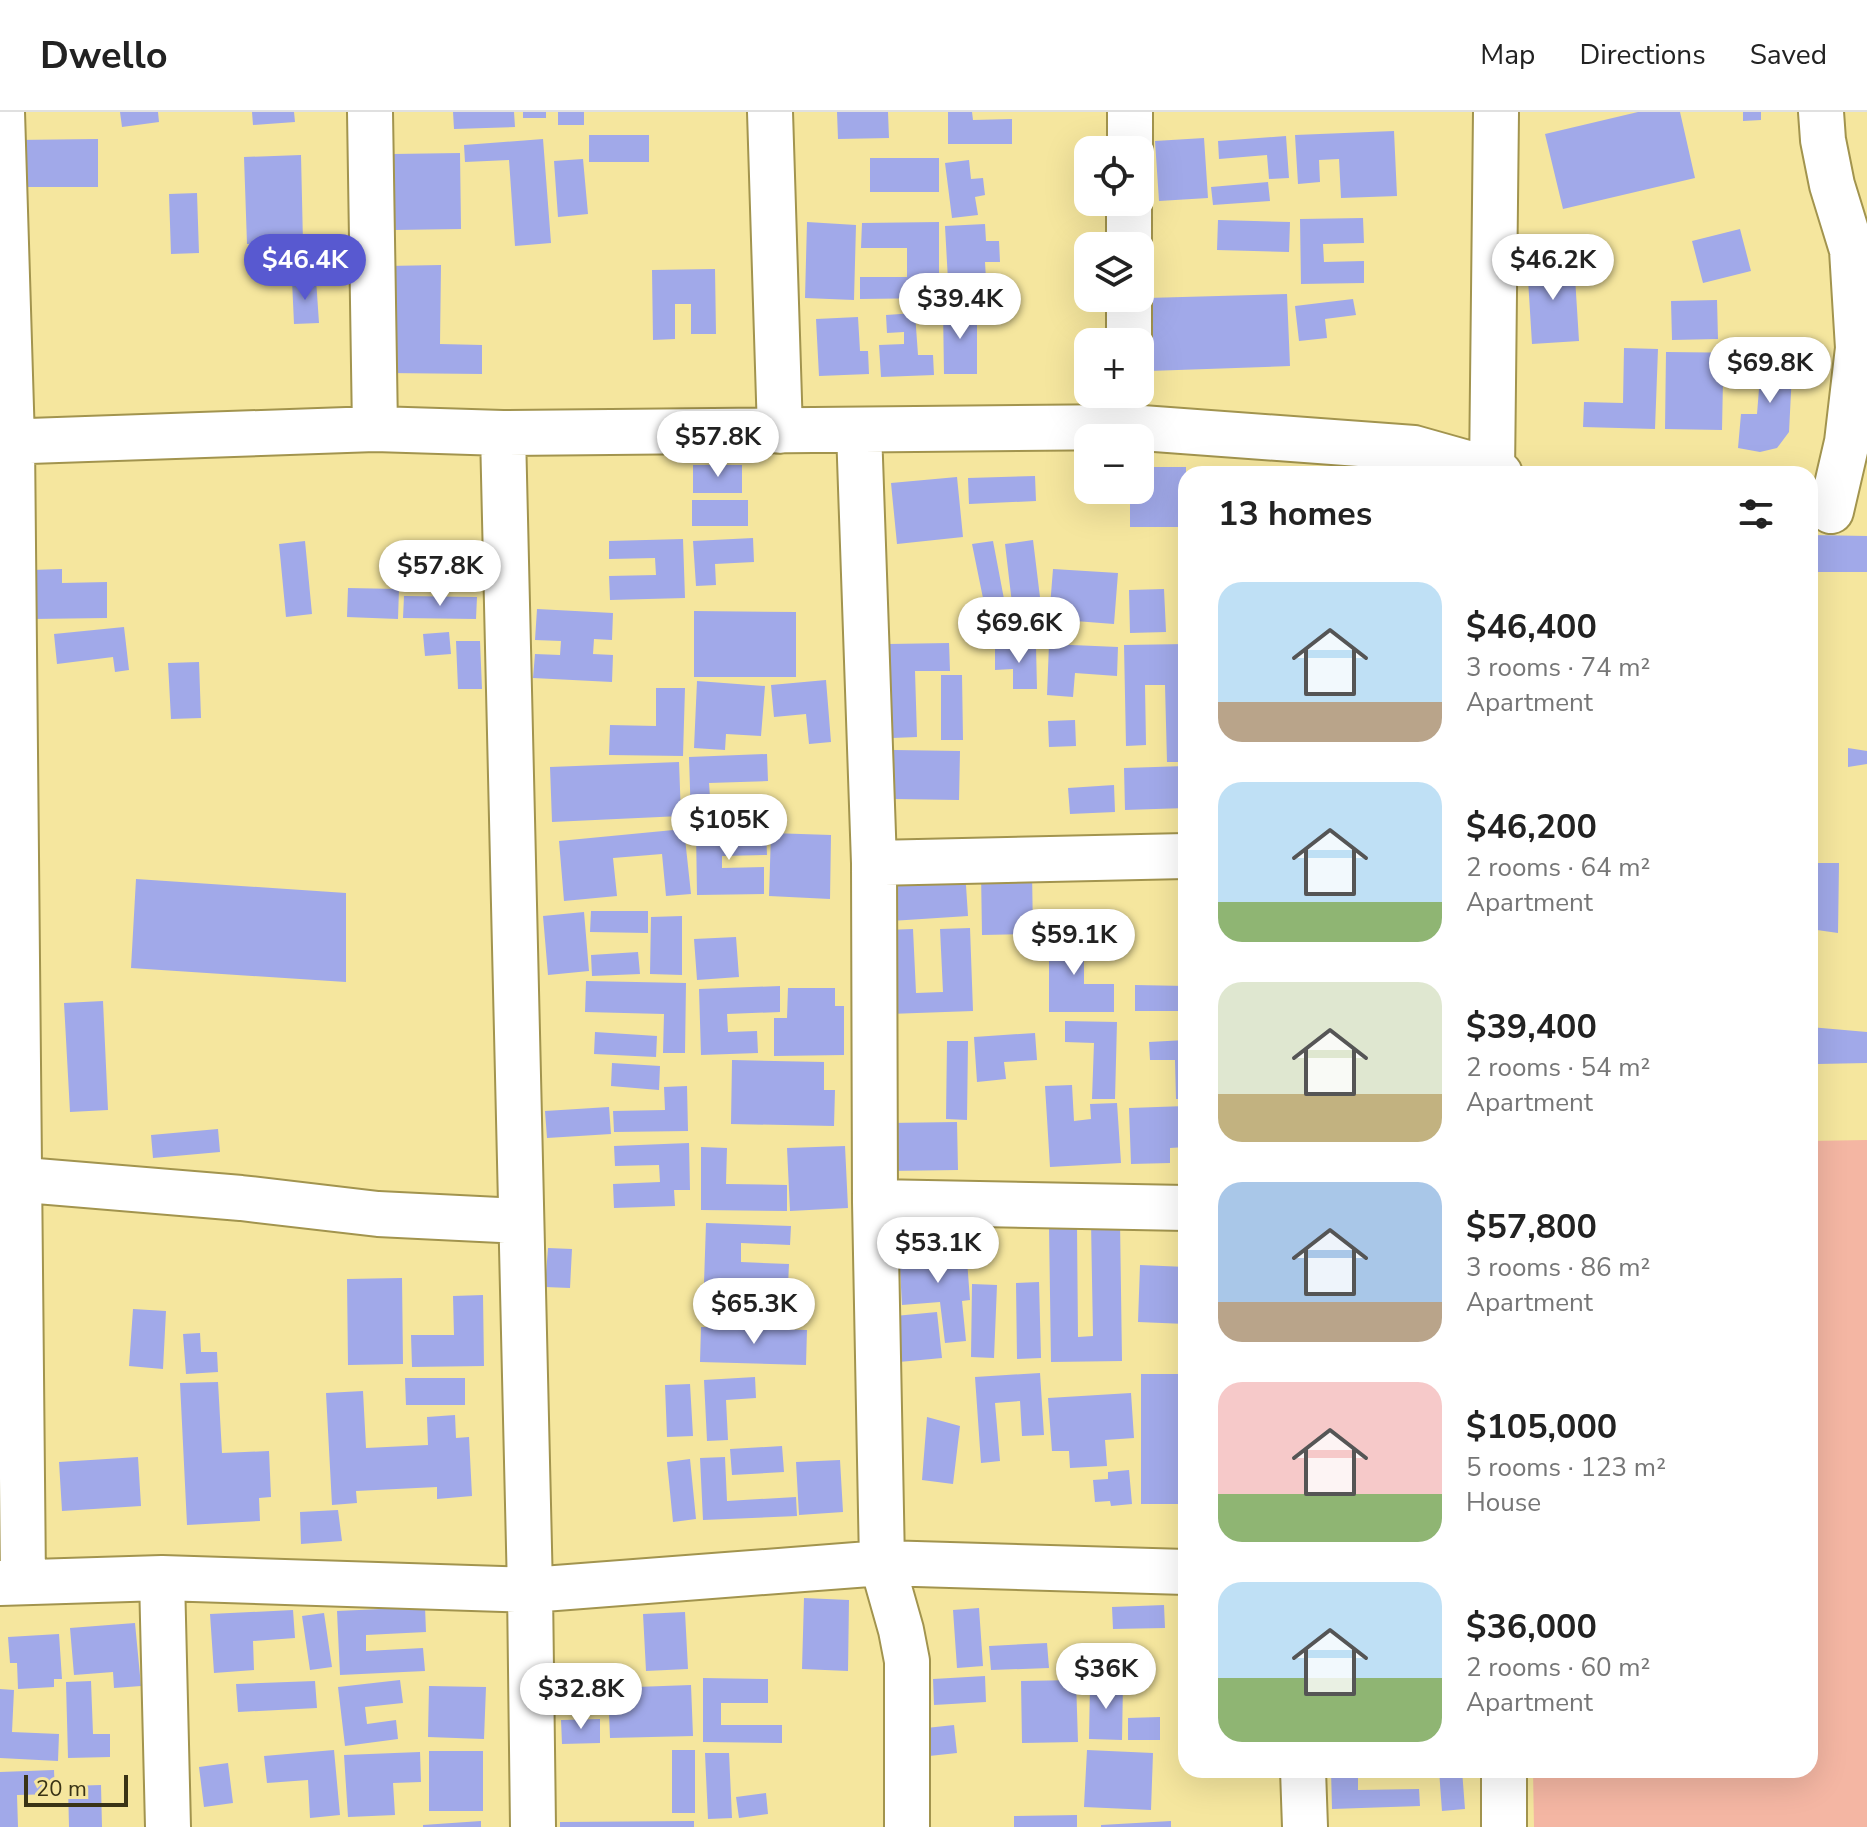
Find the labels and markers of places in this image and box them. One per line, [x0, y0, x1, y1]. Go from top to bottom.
pin: $46.4K [240, 234, 370, 302]
pin: $46.2K [1488, 234, 1618, 302]
pin: $39.4K [895, 273, 1025, 341]
pin: $69.8K [1705, 337, 1835, 405]
pin: $57.8K [653, 411, 783, 479]
pin: $57.8K [375, 540, 505, 608]
pin: $69.6K [954, 597, 1084, 665]
pin: $105K [673, 794, 785, 862]
pin: $59.1K [1009, 909, 1139, 977]
pin: $53.1K [873, 1217, 1003, 1285]
pin: $65.3K [689, 1278, 819, 1346]
pin: $36K [1059, 1643, 1153, 1711]
pin: $32.8K [516, 1663, 646, 1731]

